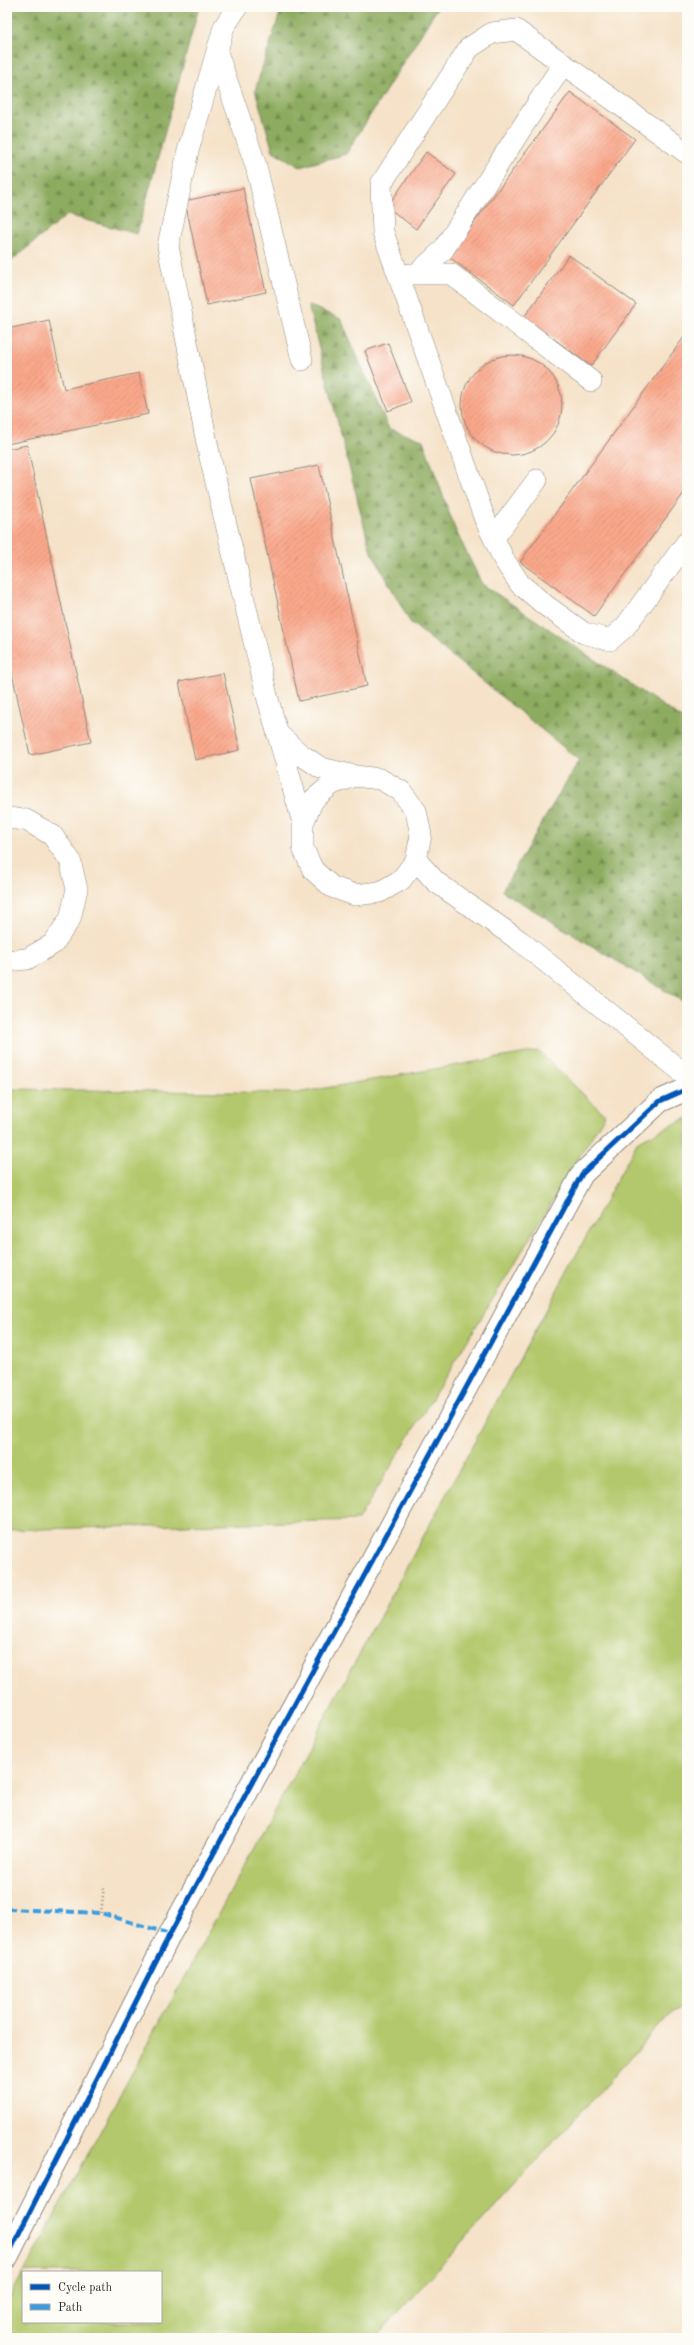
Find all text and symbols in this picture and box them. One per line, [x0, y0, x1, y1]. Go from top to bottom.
legend [22, 2271, 162, 2323]
text: Cycle path [58, 2282, 113, 2294]
text: Path [58, 2302, 83, 2314]

